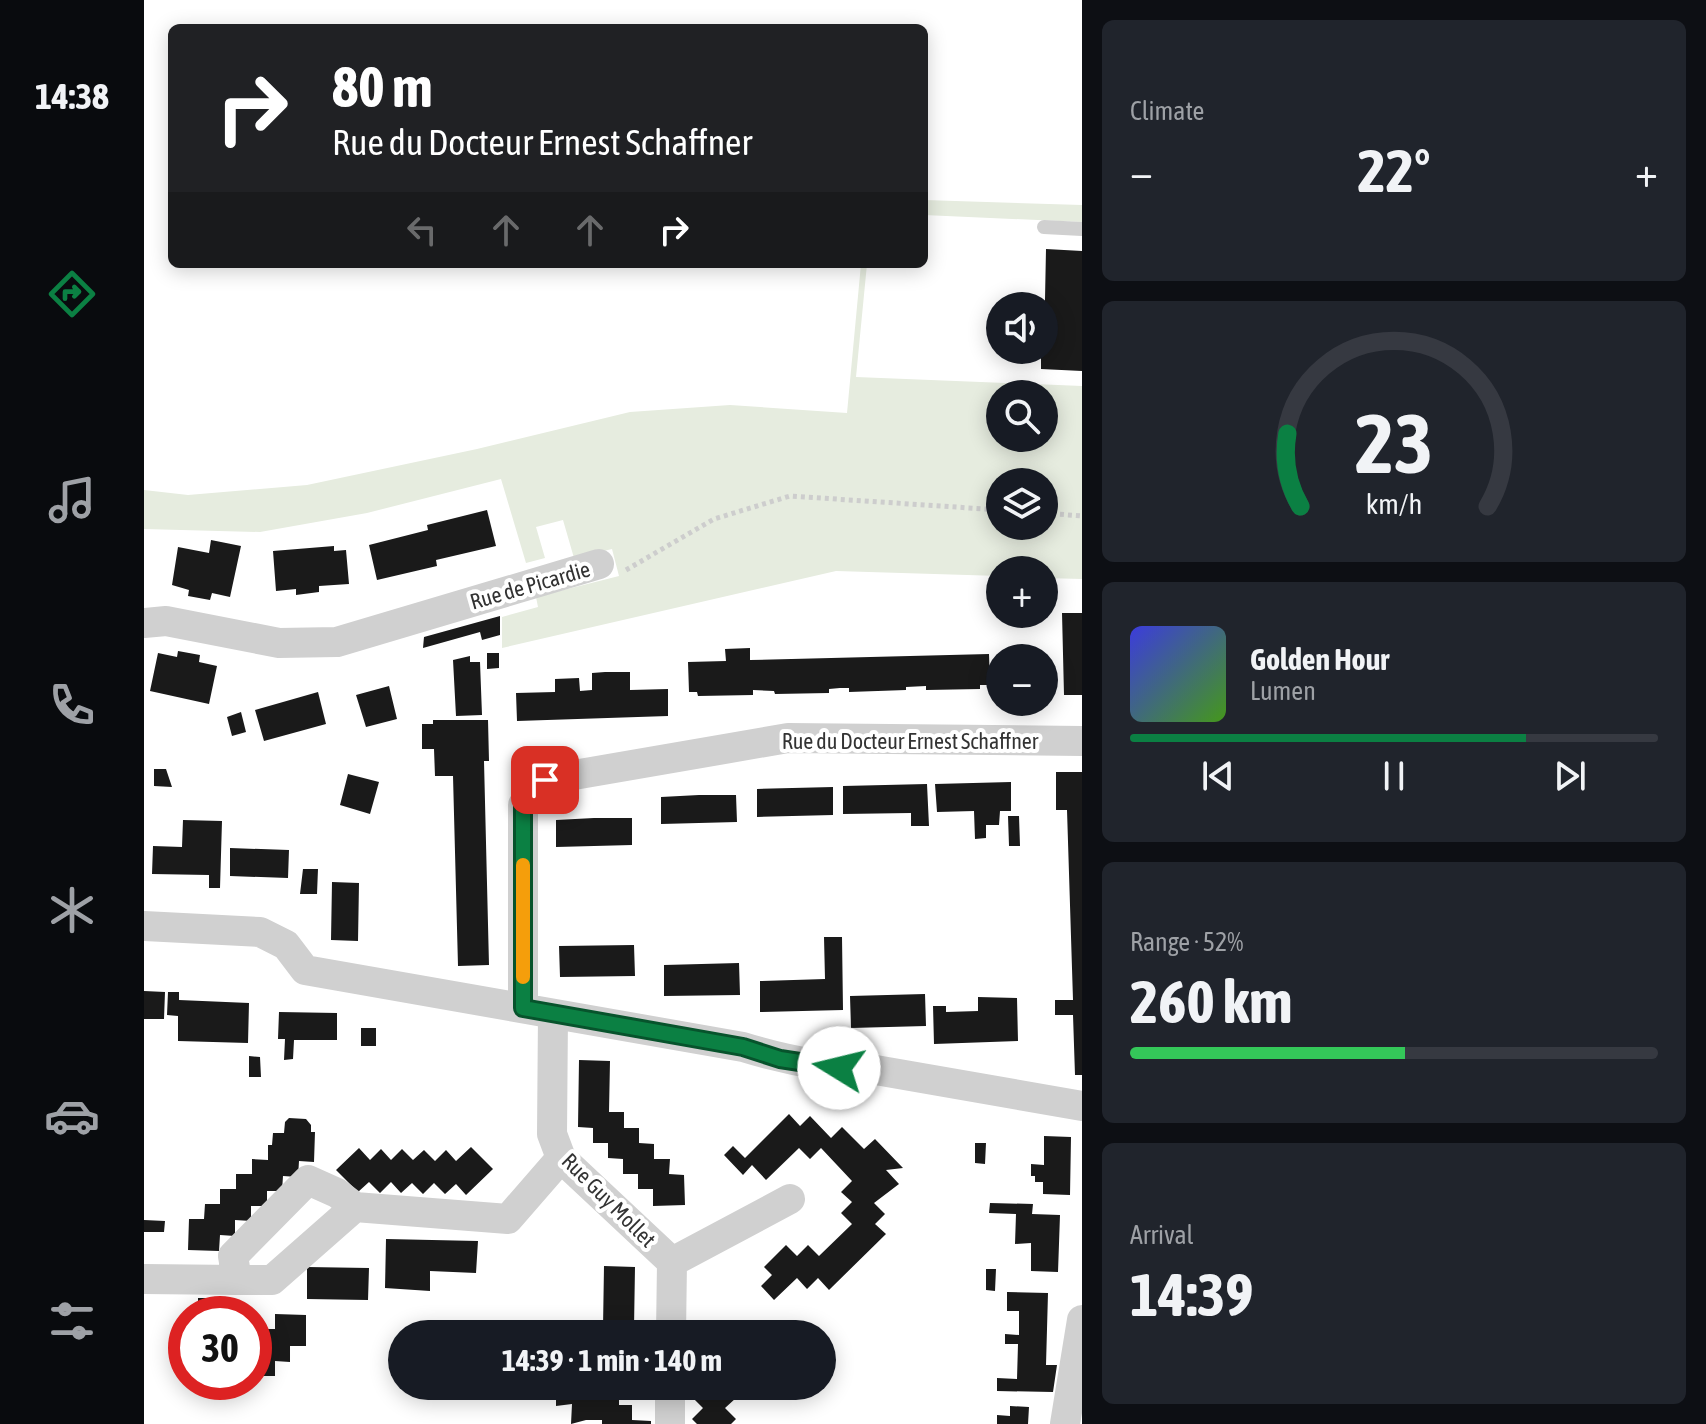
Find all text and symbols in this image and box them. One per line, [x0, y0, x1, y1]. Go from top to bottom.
text: 80 m [332, 55, 433, 119]
icon: right [200, 56, 304, 160]
text: 14:38 [35, 75, 109, 117]
text: Climate [1130, 96, 1204, 126]
text: Rue du Docteur Ernest Schaffner [332, 121, 752, 163]
text: 22° [1358, 136, 1430, 205]
text: − [1130, 146, 1153, 196]
text: + [1635, 146, 1658, 196]
icon: left [400, 208, 444, 252]
icon: ahead [484, 208, 528, 252]
icon: ahead [568, 208, 612, 252]
icon: right [652, 208, 696, 252]
icon: directions [44, 266, 100, 322]
map controls [986, 292, 1058, 716]
button: sound [986, 292, 1058, 364]
button: search [986, 380, 1058, 452]
text: 23 [1355, 395, 1433, 491]
button: layers [986, 468, 1058, 540]
icon: music [44, 472, 100, 528]
text: km/h [1366, 487, 1422, 520]
street label: Rue de Picardie [467, 555, 593, 615]
button: + [986, 556, 1058, 628]
text: Golden Hour [1250, 642, 1389, 676]
button: − [986, 644, 1058, 716]
text: Lumen [1250, 676, 1316, 706]
icon: phone [44, 677, 100, 733]
street label: Rue du Docteur Ernest Schaffner [782, 728, 1039, 754]
pin [511, 746, 579, 814]
icon: previous [1196, 754, 1240, 798]
icon: pause [1372, 754, 1416, 798]
icon: next [1548, 754, 1592, 798]
icon: arrive [523, 758, 567, 802]
icon: climate [44, 882, 100, 938]
text: Range · 52% [1130, 927, 1243, 957]
text: 260 km [1130, 967, 1292, 1036]
position arrow [797, 1026, 881, 1110]
icon: car [44, 1088, 100, 1144]
street label: Rue Guy Mollet [557, 1148, 661, 1252]
text: Arrival [1130, 1220, 1194, 1250]
text: 14:39 [1130, 1260, 1253, 1329]
icon: filters [44, 1293, 100, 1349]
speed limit sign: 30 [168, 1296, 272, 1400]
text: 14:39 · 1 min · 140 m [502, 1343, 722, 1377]

